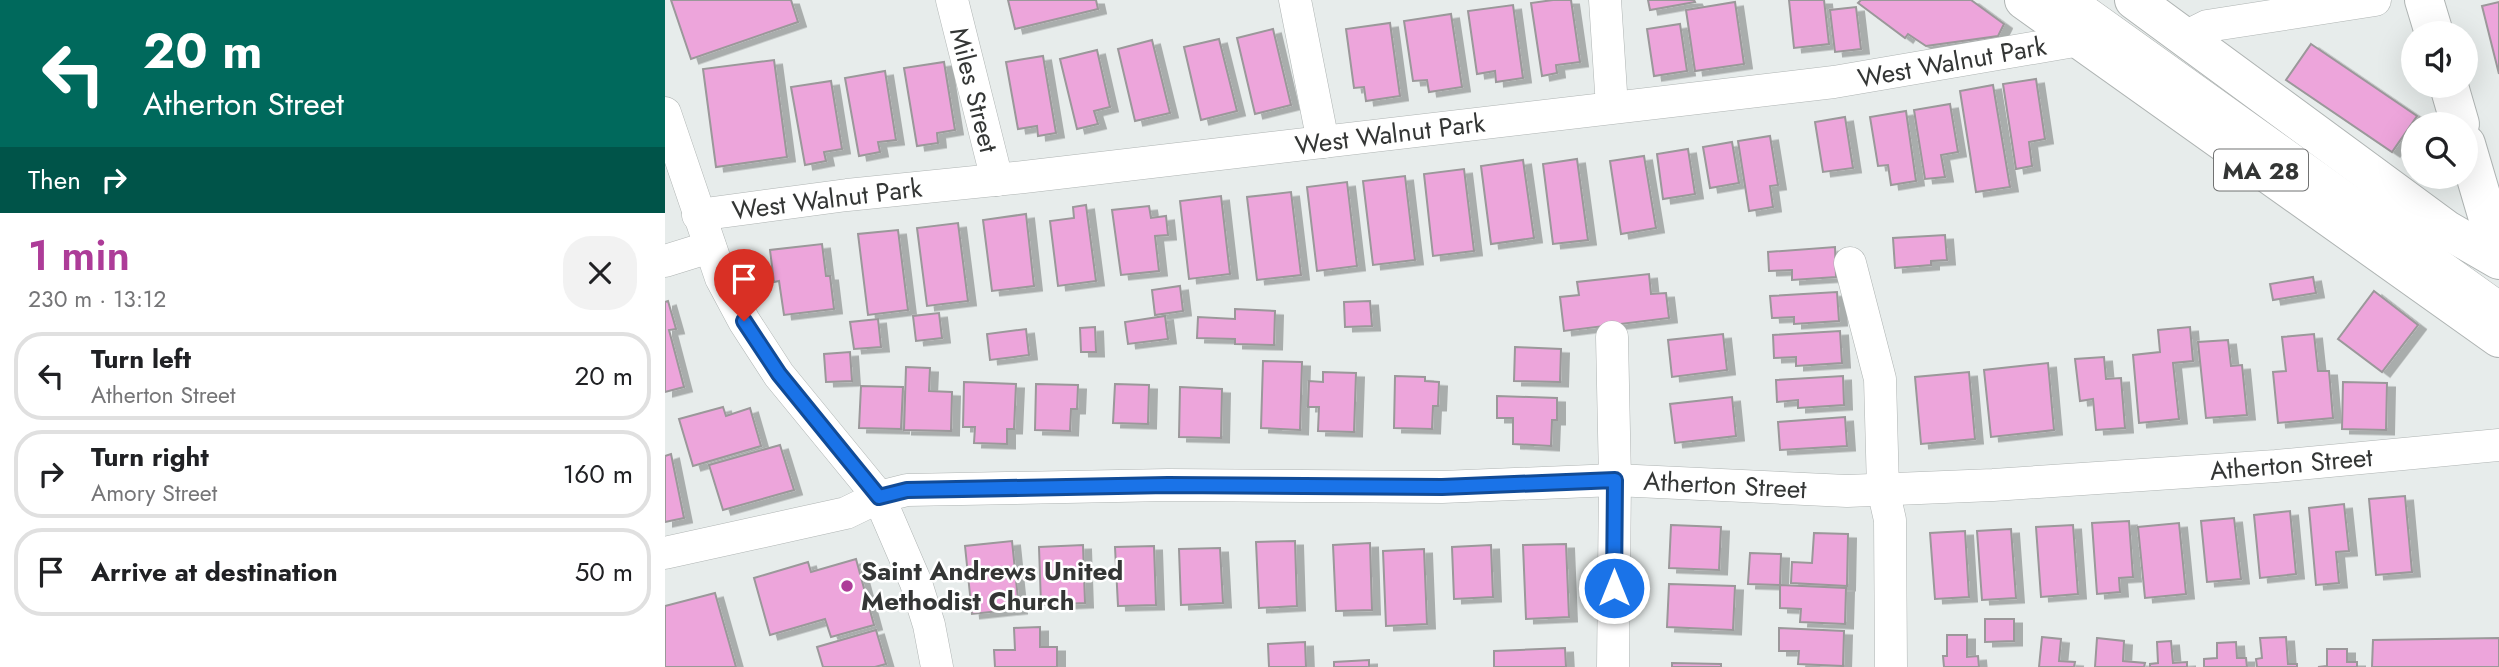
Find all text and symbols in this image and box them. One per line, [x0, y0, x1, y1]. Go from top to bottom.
text: 20 m [143, 16, 262, 86]
map controls [2401, 21, 2478, 189]
button: sound [2401, 21, 2478, 98]
street label: Miles Street [940, 24, 1008, 157]
street label: West Walnut Park [1855, 27, 2050, 97]
icon: left [28, 28, 119, 119]
text: Atherton Street [143, 81, 344, 127]
street label: West Walnut Park [1293, 103, 1488, 164]
button: search [2401, 112, 2478, 189]
road number: MA 28 [2214, 150, 2308, 190]
text: Then [28, 161, 81, 199]
icon: right [95, 161, 133, 199]
street label: West Walnut Park [730, 168, 925, 229]
text: 1 min [28, 225, 130, 286]
button: close [563, 236, 637, 310]
pin [714, 249, 774, 321]
icon: arrive [725, 260, 763, 298]
text: 230 m · 13:12 [28, 282, 166, 316]
text: Turn left [91, 340, 191, 378]
icon: left [32, 357, 70, 395]
text: 20 m [575, 357, 633, 395]
text: Atherton Street [91, 378, 235, 412]
text: Turn right [91, 438, 209, 476]
street label: Atherton Street [2208, 438, 2375, 490]
icon: right [32, 455, 70, 493]
text: 160 m [563, 455, 633, 493]
street label: Atherton Street [1642, 462, 1808, 508]
text: Amory Street [91, 476, 217, 510]
position arrow [1577, 551, 1651, 625]
place label: Saint Andrews United Methodist Church [861, 552, 1123, 620]
icon: arrive [32, 553, 70, 591]
text: Arrive at destination [91, 553, 338, 591]
text: 50 m [575, 553, 633, 591]
marker: Saint Andrews United Methodist Church [839, 578, 855, 594]

